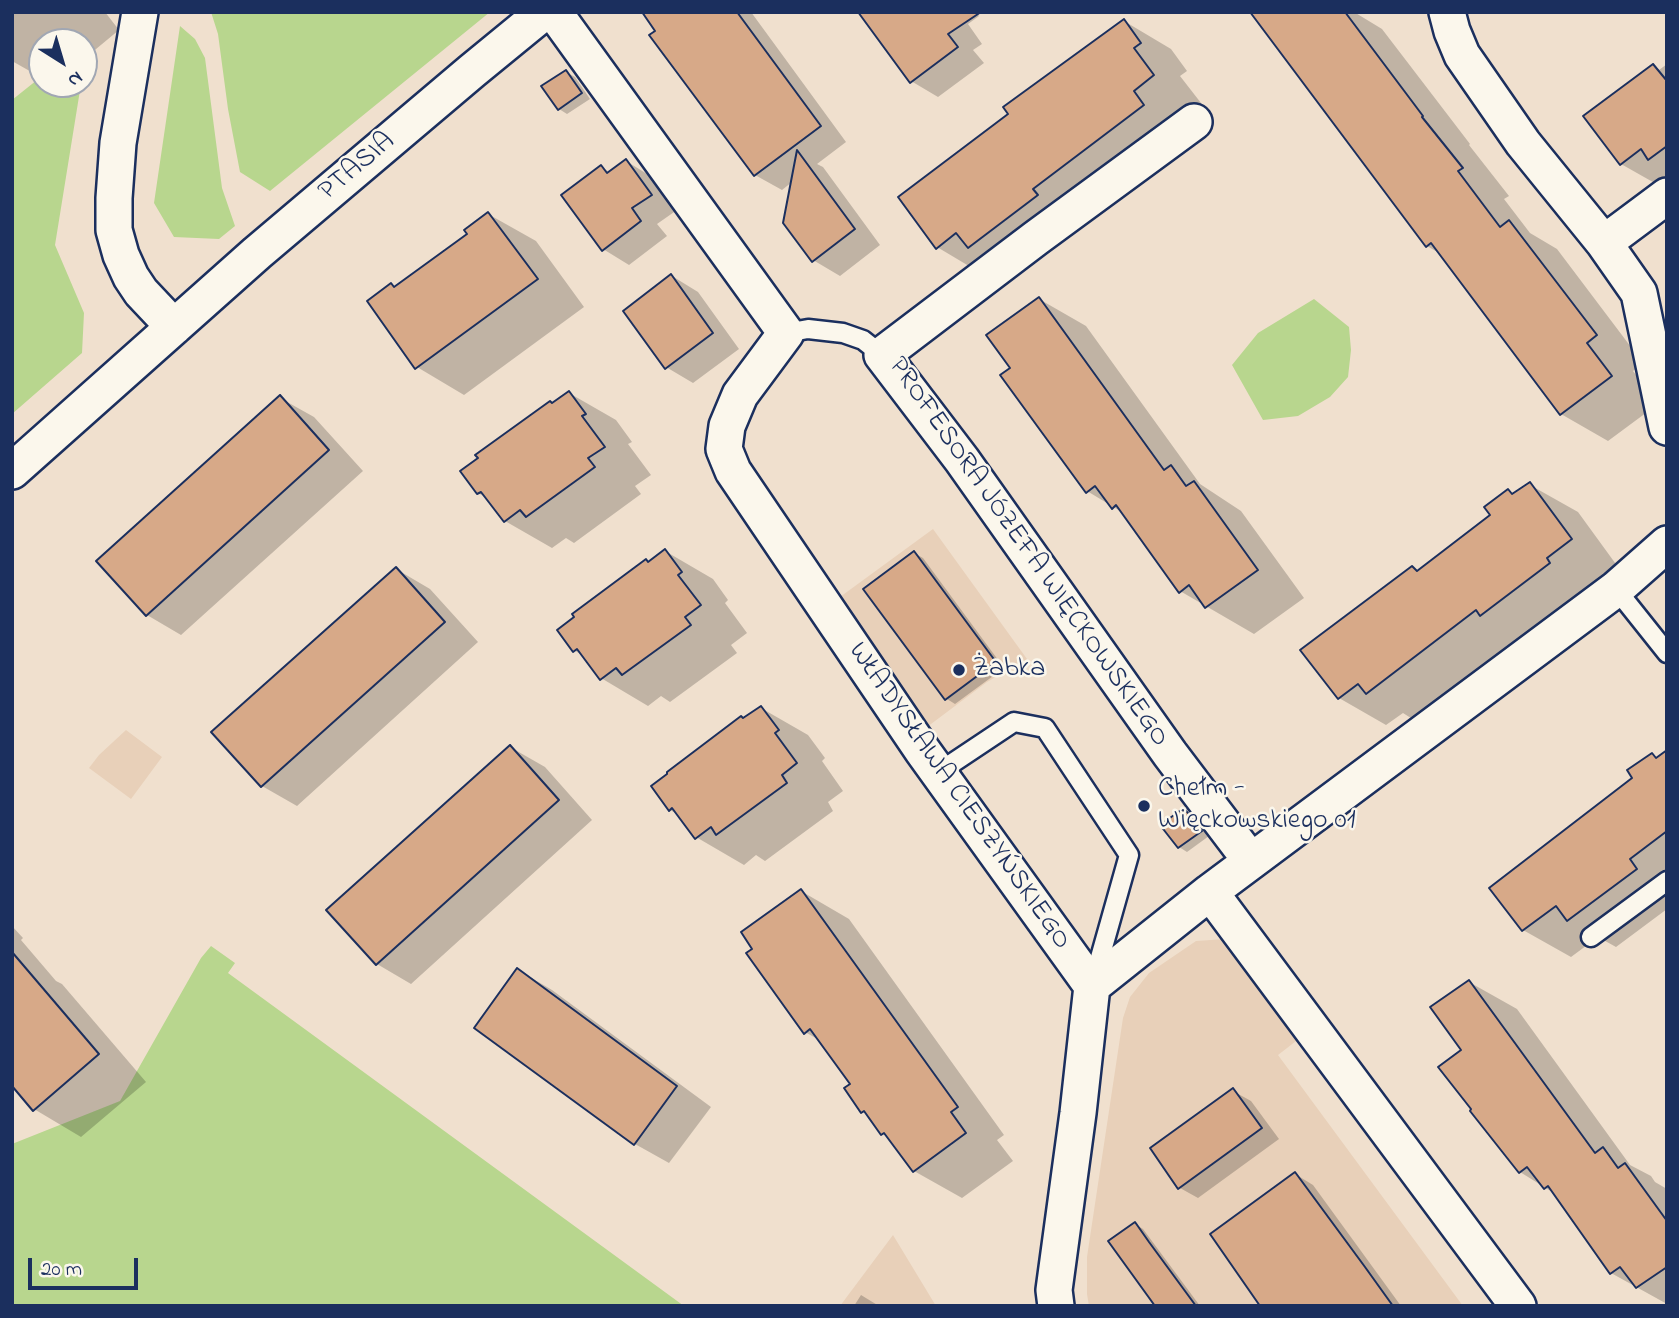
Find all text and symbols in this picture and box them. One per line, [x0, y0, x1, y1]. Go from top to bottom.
north arrow [28, 28, 98, 98]
text: N [61, 64, 88, 93]
street label: PTASIA [313, 126, 403, 210]
street label: PROFESORA JÓZEFA WIĘCKOWSKIEGO [879, 352, 1175, 754]
street label: WŁADYSŁAWA CIESZYŃSKIEGO [839, 637, 1077, 957]
place label: Żabka [973, 653, 1045, 687]
marker: Żabka [951, 662, 967, 678]
place label: Chełm - Więckowskiego 01 [1158, 773, 1356, 839]
marker: Chełm - Więckowskiego 01 [1136, 798, 1152, 814]
scale bar [32, 1244, 142, 1288]
text: 20 m [41, 1255, 82, 1285]

